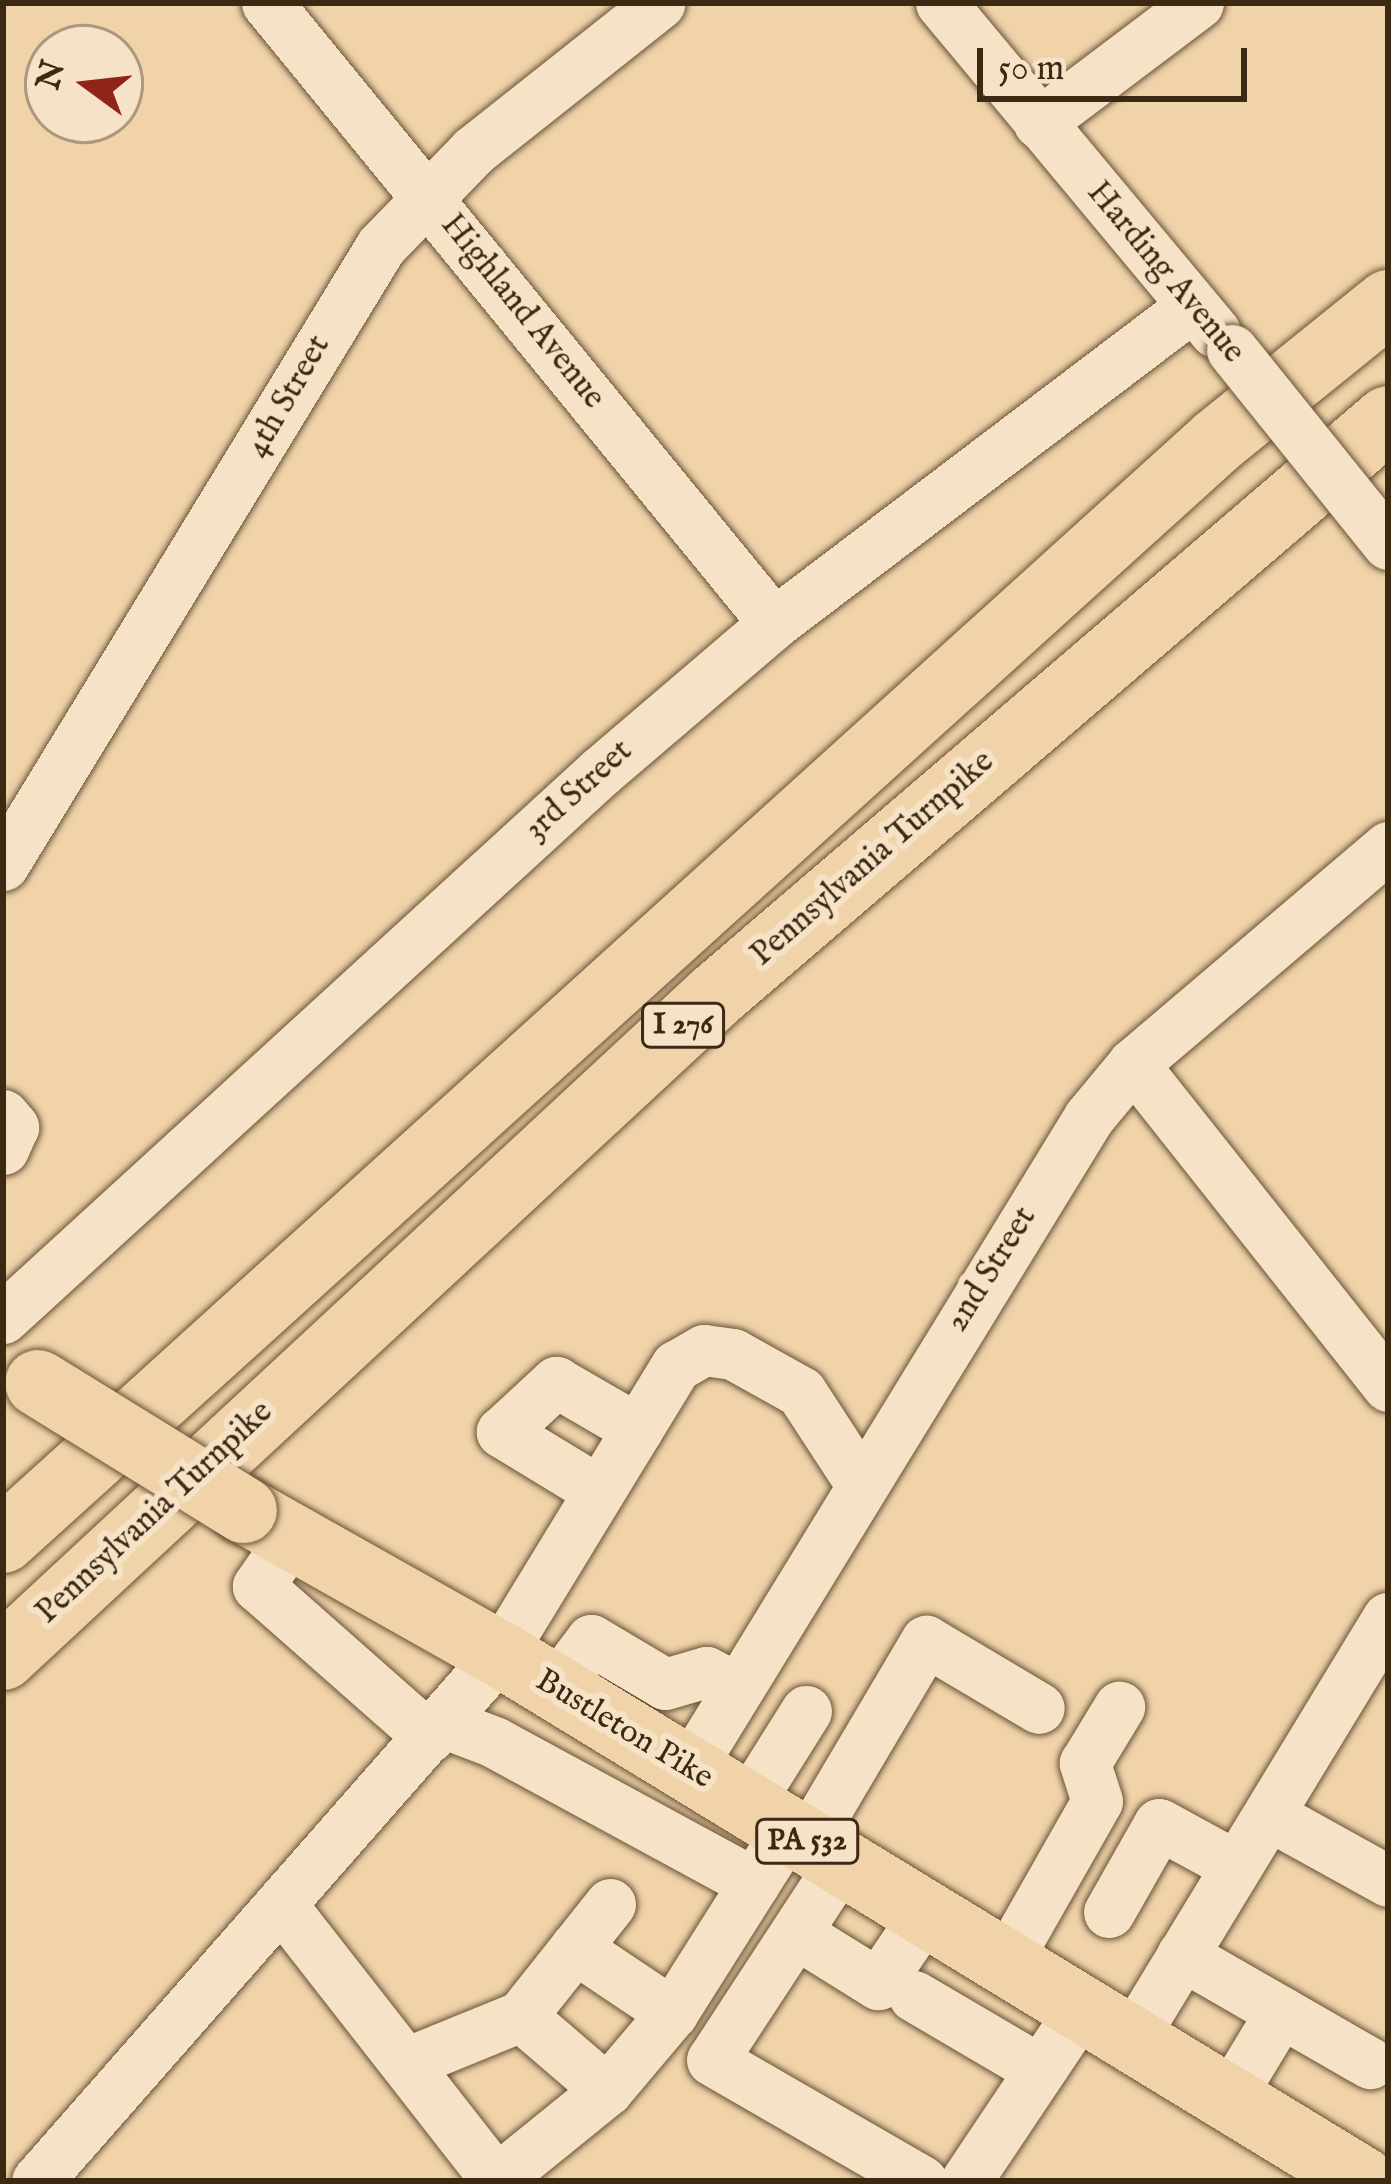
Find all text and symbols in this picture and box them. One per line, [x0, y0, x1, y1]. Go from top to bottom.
north arrow [24, 24, 144, 144]
scale bar [983, 24, 1253, 98]
text: 50 m [998, 46, 1064, 92]
text: N [28, 56, 76, 95]
street label: Harding Avenue [1078, 174, 1252, 372]
street label: Highland Avenue [431, 207, 613, 417]
street label: 4th Street [238, 329, 340, 465]
street label: 3rd Street [517, 732, 641, 850]
street label: Pennsylvania Turnpike [743, 743, 1003, 975]
road number: I 276 [641, 1001, 725, 1049]
street label: 2nd Street [938, 1200, 1046, 1340]
street label: Pennsylvania Turnpike [29, 1393, 281, 1633]
street label: Bustleton Pike [528, 1662, 720, 1798]
road number: PA 532 [753, 1817, 861, 1865]

